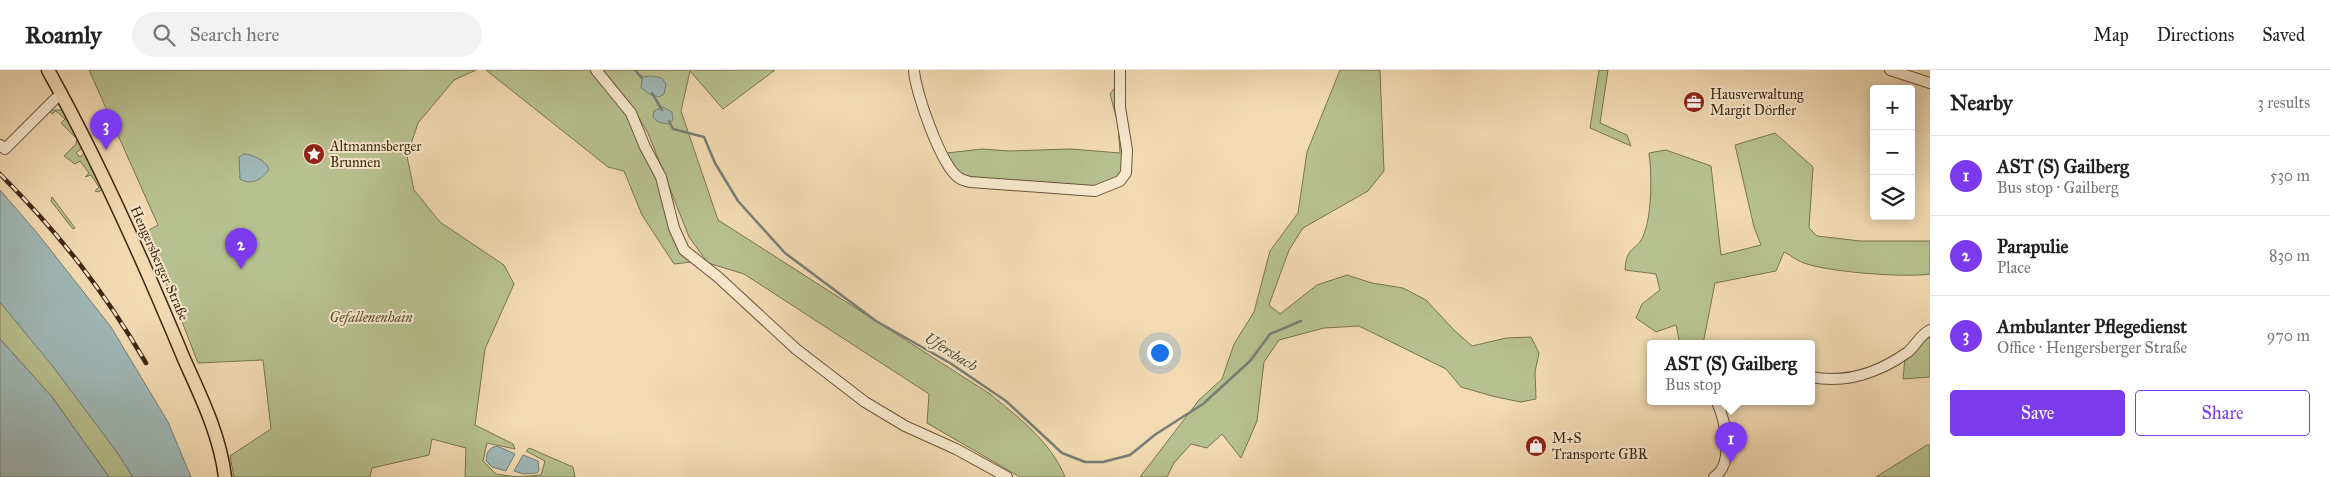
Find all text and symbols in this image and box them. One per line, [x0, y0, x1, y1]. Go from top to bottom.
search box [132, 12, 482, 57]
text: Roamly [25, 20, 102, 50]
icon: search [150, 21, 178, 49]
text: Search here [190, 23, 280, 46]
text: Map [2093, 24, 2129, 46]
text: Directions [2157, 24, 2234, 46]
text: Saved [2262, 24, 2305, 46]
map controls [1870, 85, 1915, 220]
button: + [1870, 85, 1915, 130]
place label: Hausverwaltung Margit Dörfler [1710, 86, 1804, 119]
office icon: Hausverwaltung Margit Dörfler [1682, 90, 1706, 114]
text: Nearby [1950, 90, 2013, 116]
text: 3 results [2257, 93, 2310, 112]
pin: 3 [90, 109, 122, 150]
button: − [1870, 130, 1915, 175]
place label: Altmannsberger Brunnen [329, 138, 422, 171]
place icon: Altmannsberger Brunnen [302, 142, 326, 166]
text: AST (S) Gailberg [1997, 155, 2129, 178]
text: 1 [1963, 166, 1969, 185]
text: 530 m [2270, 166, 2310, 185]
button: layers [1870, 175, 1915, 220]
text: Bus stop · Gailberg [1997, 178, 2119, 197]
street label: Hengersberger Straße [127, 203, 193, 323]
pin: 2 [225, 228, 257, 269]
text: Parapulie [1997, 235, 2069, 258]
text: 2 [1962, 246, 1970, 265]
text: 830 m [2269, 246, 2310, 265]
text: Place [1997, 258, 2031, 277]
park label: Gefallenenhain [329, 309, 413, 326]
text: Ambulanter Pflegedienst [1997, 315, 2187, 338]
text: 3 [1963, 326, 1969, 345]
text: 970 m [2267, 326, 2310, 345]
water label: Ufersbach [921, 329, 981, 376]
text: Office · Hengersberger Straße [1997, 338, 2187, 357]
your location [1147, 340, 1173, 366]
popup [1647, 340, 1815, 405]
text: AST (S) Gailberg [1665, 352, 1797, 375]
text: Bus stop [1665, 375, 1721, 394]
button: Save [1950, 390, 2125, 436]
button: Share [2135, 390, 2310, 436]
pin: 1 [1715, 422, 1747, 463]
place label: M+S Transporte GBR [1552, 430, 1649, 463]
shop icon: M+S Transporte GBR [1524, 434, 1548, 458]

